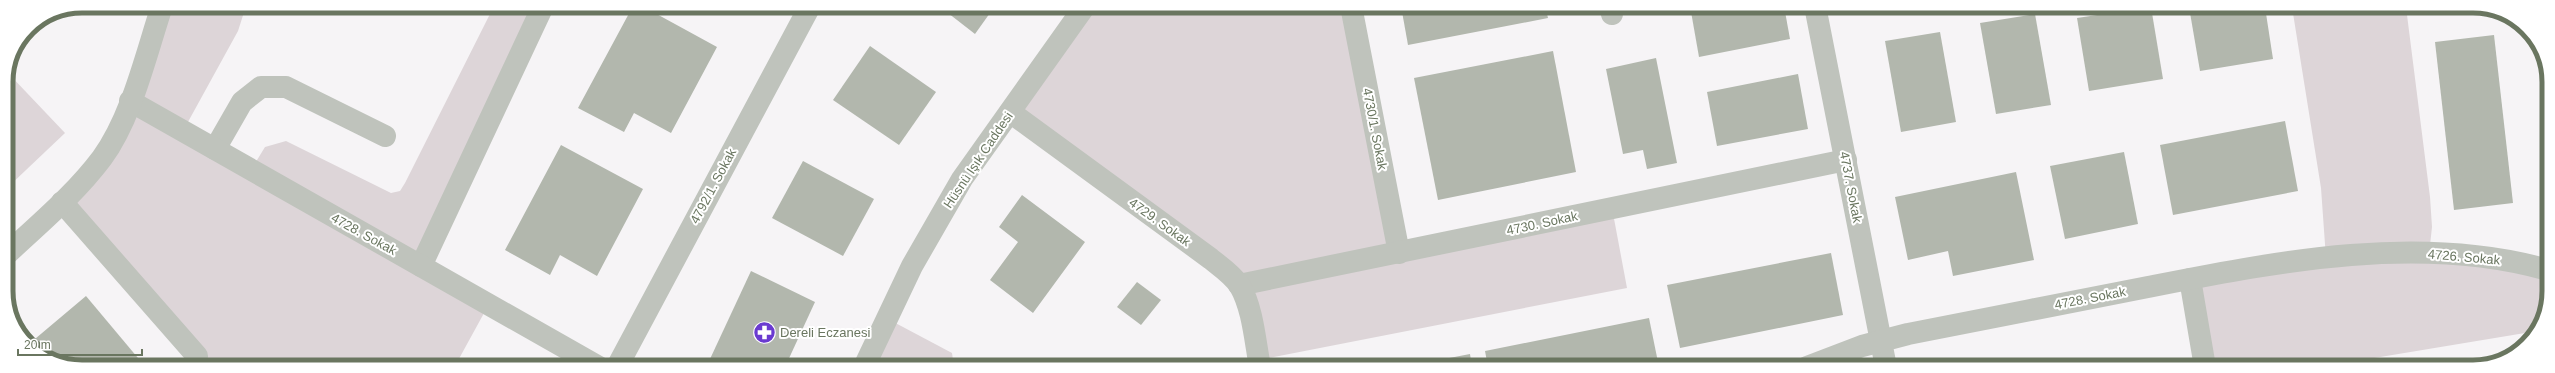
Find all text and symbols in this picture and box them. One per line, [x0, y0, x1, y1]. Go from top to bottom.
street label: 4730/1. Sokak [1360, 87, 1390, 172]
street label: Hüsnü Işık Caddesi [940, 109, 1016, 211]
street label: 4792/1. Sokak [687, 145, 739, 226]
street label: 4737. Sokak [1837, 150, 1865, 224]
street label: 4729. Sokak [1126, 195, 1194, 250]
street label: 4730. Sokak [1505, 208, 1579, 238]
street label: 4728. Sokak [329, 210, 400, 258]
street label: 4726. Sokak [2427, 246, 2501, 268]
street label: 4728. Sokak [2053, 284, 2127, 312]
pharmacy icon: Dereli Eczanesi [752, 319, 778, 345]
place label: Dereli Eczanesi [780, 325, 870, 340]
scale bar [18, 331, 142, 357]
text: 20 m [24, 338, 51, 352]

